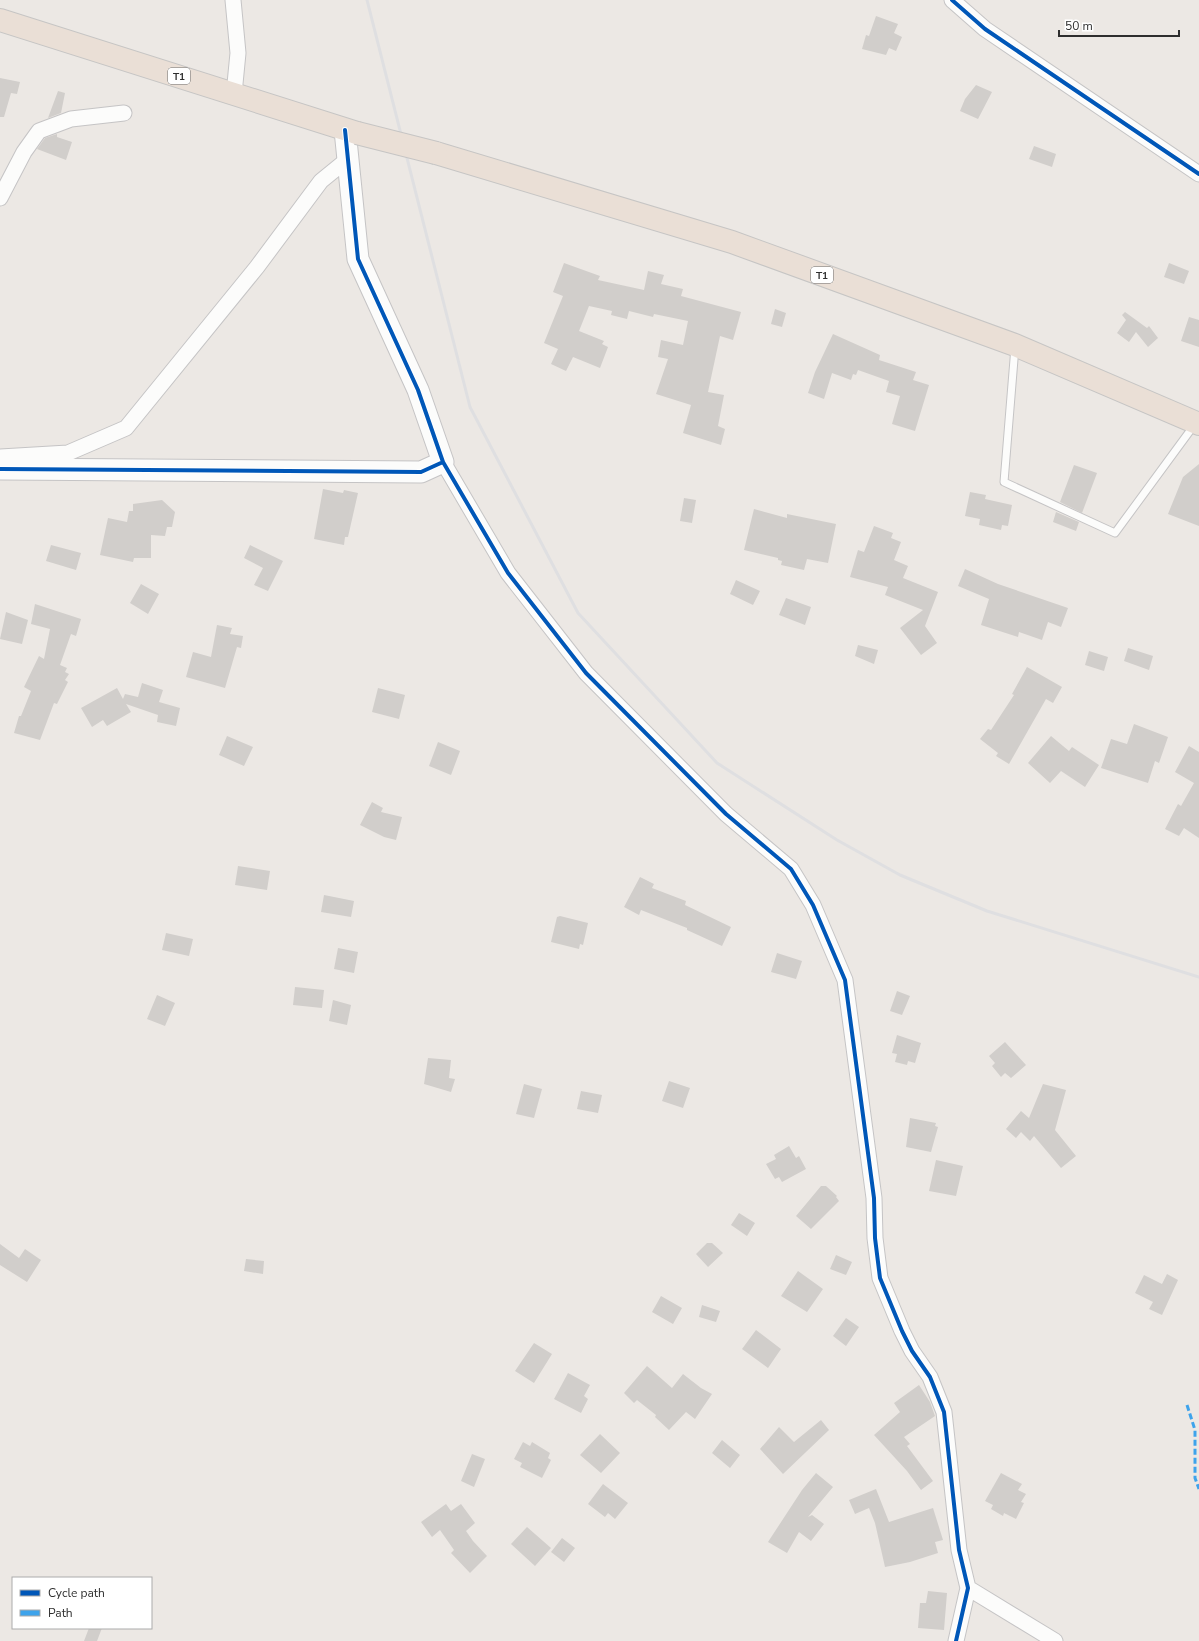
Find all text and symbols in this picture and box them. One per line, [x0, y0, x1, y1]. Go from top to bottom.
scale bar [1059, 12, 1179, 38]
text: 50 m [1065, 18, 1093, 34]
road number: T1 [168, 68, 190, 84]
road number: T1 [811, 267, 833, 283]
legend [12, 1577, 152, 1629]
text: Cycle path [48, 1585, 105, 1601]
text: Path [48, 1605, 73, 1621]

